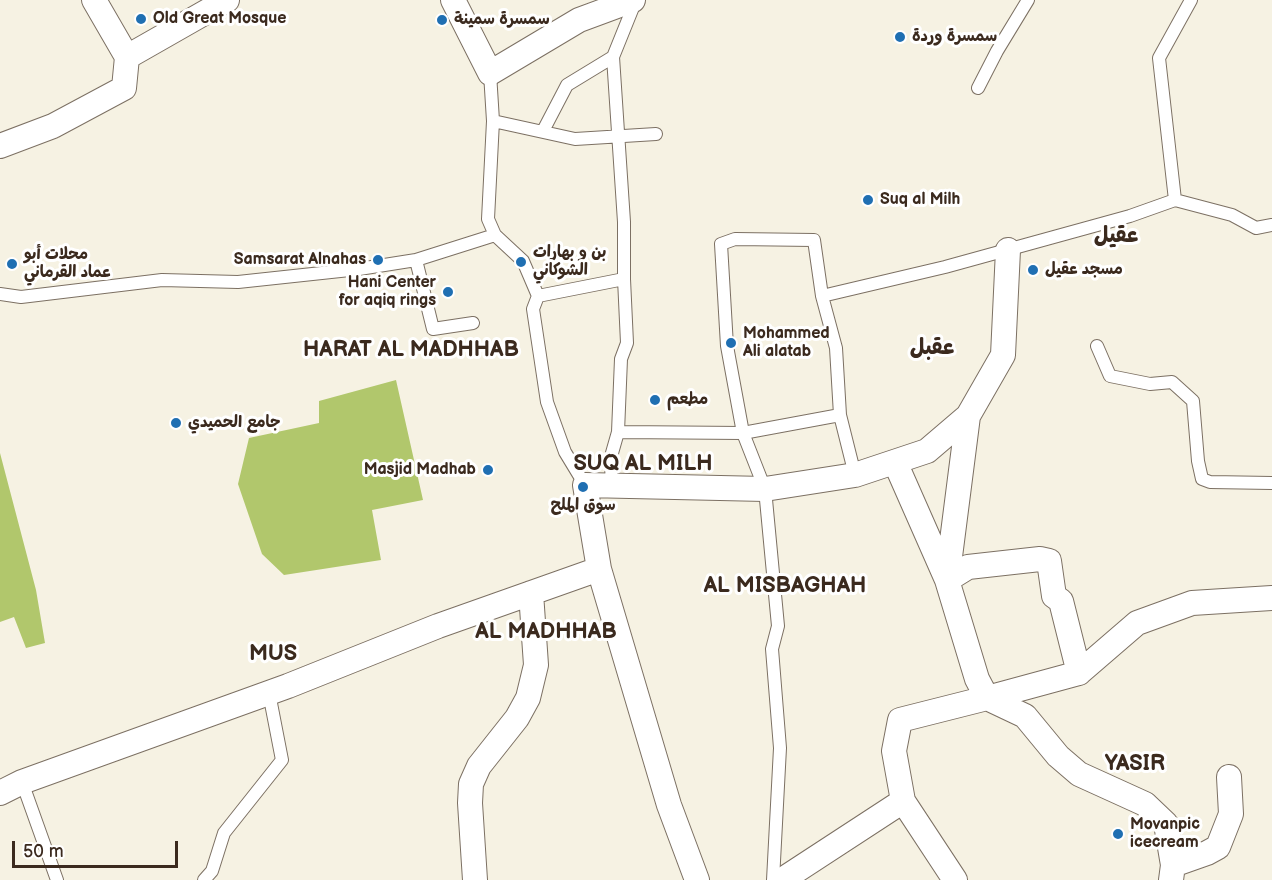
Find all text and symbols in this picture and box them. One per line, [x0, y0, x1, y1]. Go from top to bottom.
place label: Old Great Mosque [153, 9, 286, 29]
place label: سمسرة سمينة [454, 10, 550, 30]
marker: Old Great Mosque [134, 12, 148, 26]
marker: سمسرة سمينة [435, 13, 449, 27]
place label: سمسرة وردة [912, 27, 997, 47]
marker: سمسرة وردة [893, 30, 907, 44]
place label: Suq al Milh [880, 190, 960, 210]
marker: Suq al Milh [861, 193, 875, 207]
district label: عقيل [1094, 223, 1138, 249]
place label: بن و بهارات الشوكاني [533, 243, 606, 281]
place label: محلات أبو عماد القرماني [24, 245, 112, 283]
place label: Samsarat Alnahas [234, 250, 366, 270]
marker: Samsarat Alnahas [371, 253, 385, 267]
marker: بن و بهارات الشوكاني [514, 255, 528, 269]
marker: محلات أبو عماد القرماني [5, 257, 19, 271]
place label: مسجد عقيل [1045, 260, 1123, 280]
marker: مسجد عقيل [1026, 263, 1040, 277]
place label: Hani Center for aqiq rings [339, 273, 436, 311]
marker: Hani Center for aqiq rings [441, 285, 455, 299]
place label: Mohammed Ali alatab [743, 324, 830, 362]
district label: عقبل [910, 335, 954, 361]
marker: Mohammed Ali alatab [724, 336, 738, 350]
district label: HARAT AL MADHHAB [291, 337, 531, 363]
place label: مطعم [667, 390, 708, 410]
marker: مطعم [648, 393, 662, 407]
place label: جامع الحميدي [188, 413, 281, 433]
marker: جامع الحميدي [169, 416, 183, 430]
district label: SUQ AL MILH [565, 451, 721, 477]
place label: Masjid Madhab [364, 460, 476, 480]
marker: Masjid Madhab [481, 463, 495, 477]
marker: سوق الملح [576, 480, 590, 494]
place label: سوق الملح [550, 496, 616, 516]
district label: AL MISBAGHAH [695, 573, 875, 599]
district label: AL MADHHAB [468, 619, 624, 645]
district label: MUS [247, 641, 299, 667]
district label: YASIR [1101, 751, 1169, 777]
place label: Movanpic icecream [1130, 815, 1200, 853]
marker: Movanpic icecream [1111, 827, 1125, 841]
scale bar [15, 829, 182, 867]
text: 50 m [23, 841, 64, 862]

